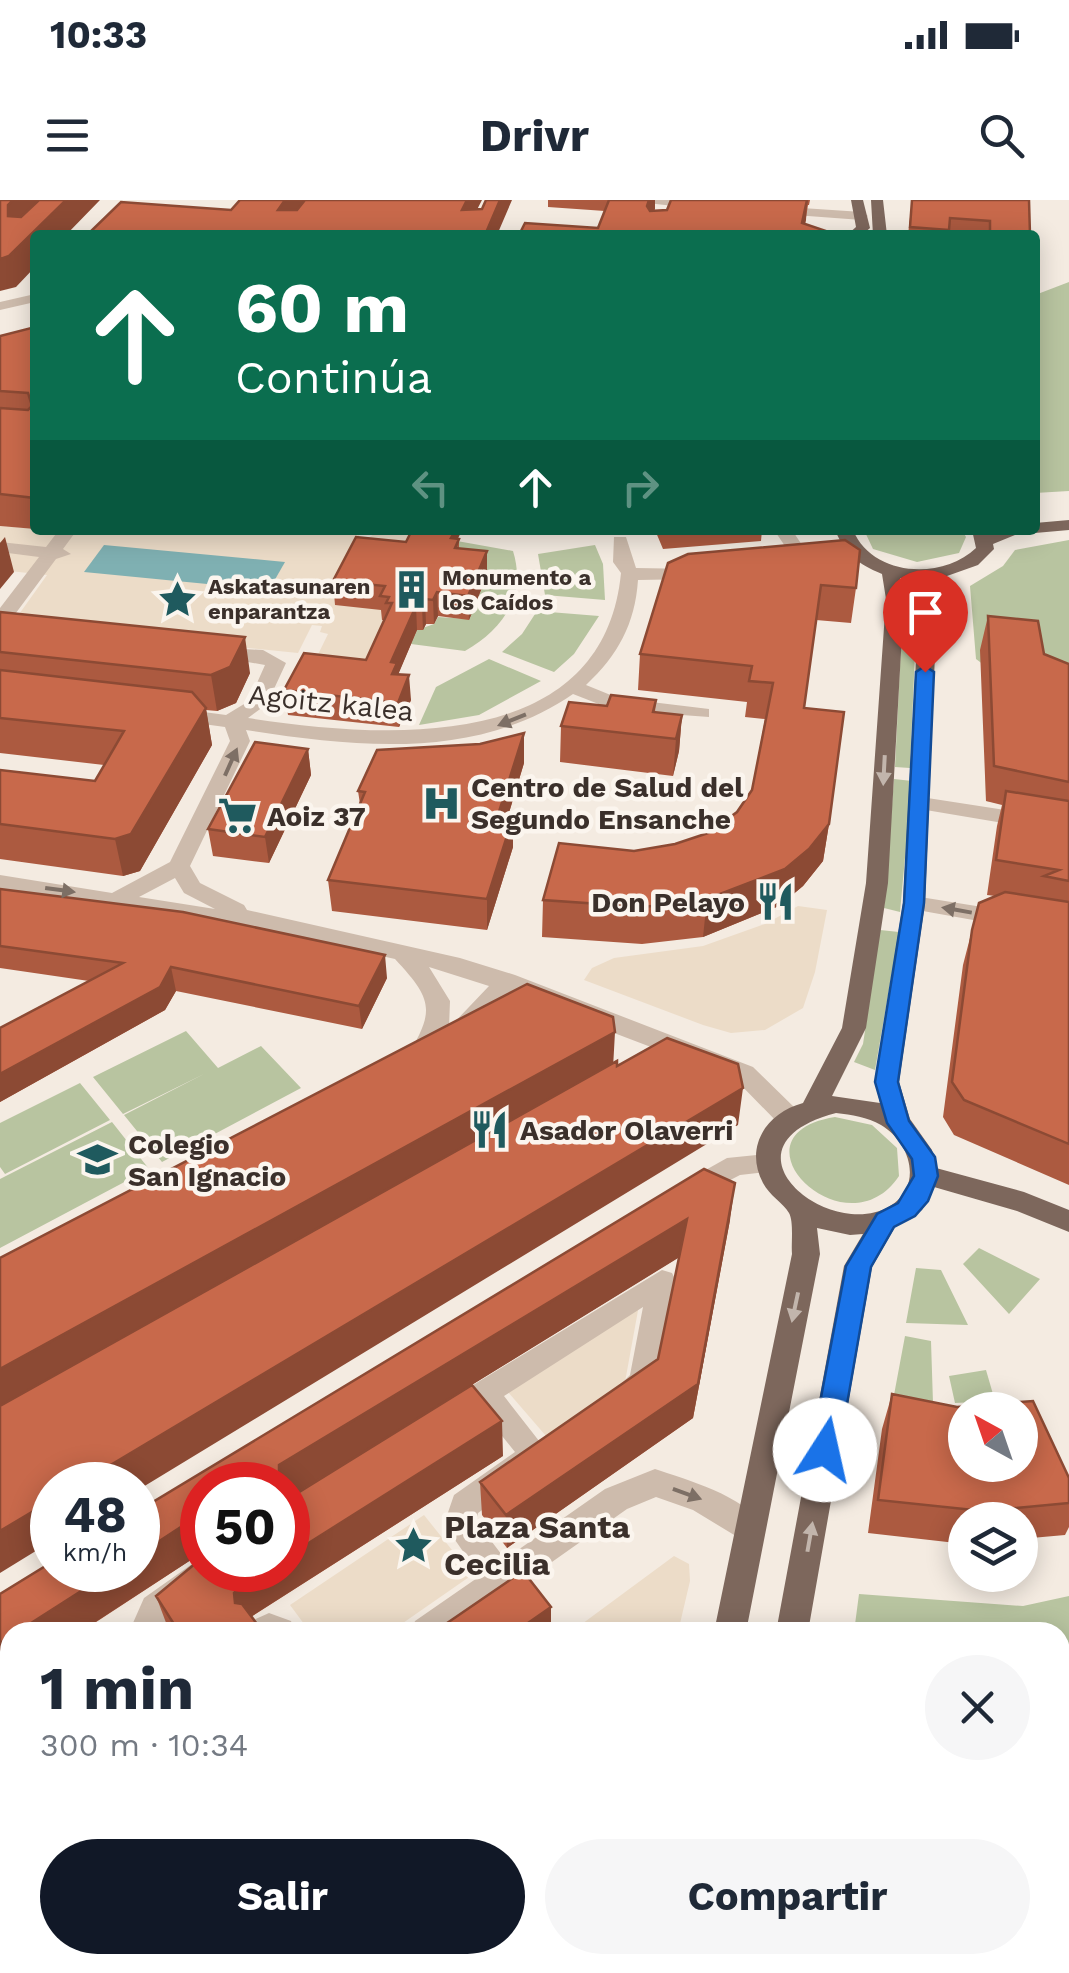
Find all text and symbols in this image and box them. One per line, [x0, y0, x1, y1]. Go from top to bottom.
text: 10:33 [50, 13, 147, 57]
icon: menu [40, 108, 95, 163]
icon: search [974, 108, 1029, 163]
text: Drivr [480, 109, 589, 162]
text: 60 m [235, 267, 409, 349]
icon: ahead [70, 270, 200, 400]
text: Continúa [235, 351, 432, 404]
icon: left [403, 460, 458, 515]
icon: ahead [508, 460, 563, 515]
icon: right [613, 460, 668, 515]
place label: Monumento a los Caídos [442, 565, 591, 615]
building icon: Monumento a los Caídos [391, 569, 433, 611]
pin [883, 570, 968, 673]
place label: Askatasunaren enparantza [208, 574, 370, 624]
place icon: Askatasunaren enparantza [157, 578, 199, 620]
icon: arrive [898, 585, 953, 640]
street label: Agoitz kalea [247, 678, 415, 728]
one-way arrow [497, 712, 527, 728]
one-way arrow [223, 747, 239, 777]
one-way arrow [876, 755, 892, 787]
place label: Centro de Salud del Segundo Ensanche [471, 771, 744, 836]
hospital icon: Centro de Salud del Segundo Ensanche [420, 782, 462, 824]
supermarket icon: Aoiz 37 [216, 795, 258, 837]
place label: Aoiz 37 [267, 800, 366, 833]
restaurant icon: Don Pelayo [754, 881, 796, 923]
one-way arrow [44, 882, 76, 898]
place label: Don Pelayo [591, 886, 745, 919]
one-way arrow [941, 902, 972, 917]
restaurant icon: Asador Olaverri [469, 1109, 511, 1151]
place label: Asador Olaverri [520, 1114, 733, 1147]
place label: Colegio San Ignacio [128, 1128, 286, 1193]
school or university icon: Colegio San Ignacio [77, 1139, 119, 1181]
one-way arrow [787, 1292, 803, 1323]
north arrow [948, 1392, 1038, 1482]
map controls [948, 1392, 1038, 1592]
position arrow [773, 1398, 877, 1502]
speed limit sign: 50 [180, 1462, 310, 1592]
text: 48 [63, 1485, 127, 1544]
one-way arrow [673, 1487, 703, 1502]
button: layers [948, 1502, 1038, 1592]
place label: Plaza Santa Cecilia [444, 1508, 631, 1583]
one-way arrow [802, 1521, 818, 1552]
place icon: Plaza Santa Cecilia [393, 1524, 435, 1566]
text: km/h [63, 1538, 127, 1567]
text: 1 min [40, 1653, 194, 1724]
button: close [925, 1655, 1030, 1760]
text: 300 m · 10:34 [40, 1726, 248, 1764]
button: Salir [40, 1839, 525, 1954]
button: Compartir [545, 1839, 1030, 1954]

